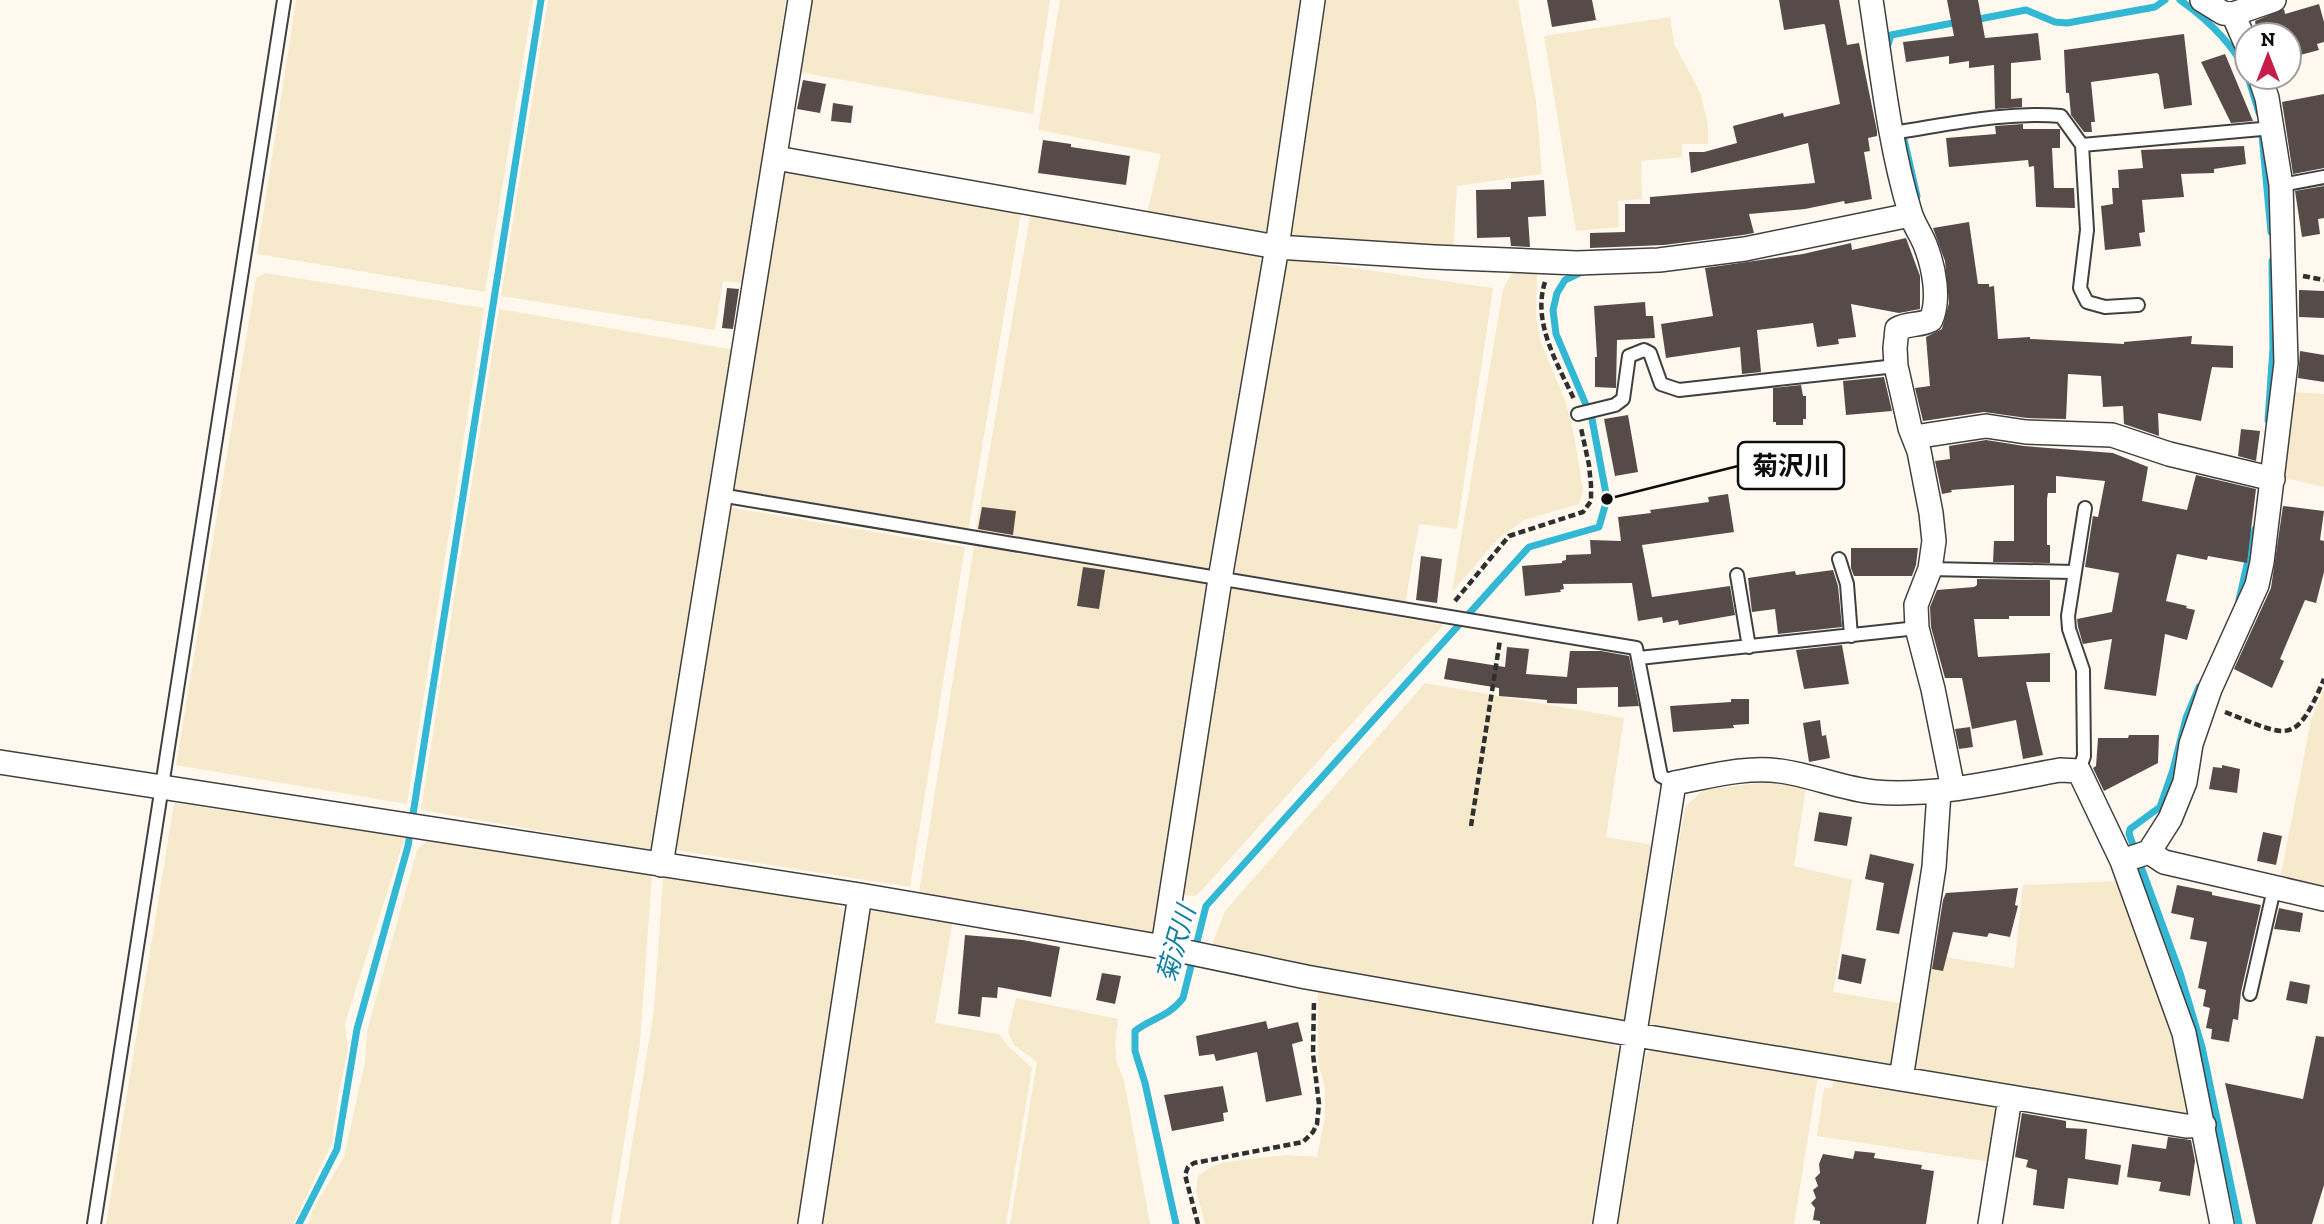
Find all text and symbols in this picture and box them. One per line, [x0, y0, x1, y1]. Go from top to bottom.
north arrow [2233, 21, 2303, 91]
text: N [2261, 28, 2275, 51]
callout: 菊沢川 [1738, 442, 1844, 489]
text: 菊沢川 [1752, 450, 1830, 482]
water label: 菊沢川 [1150, 899, 1203, 986]

